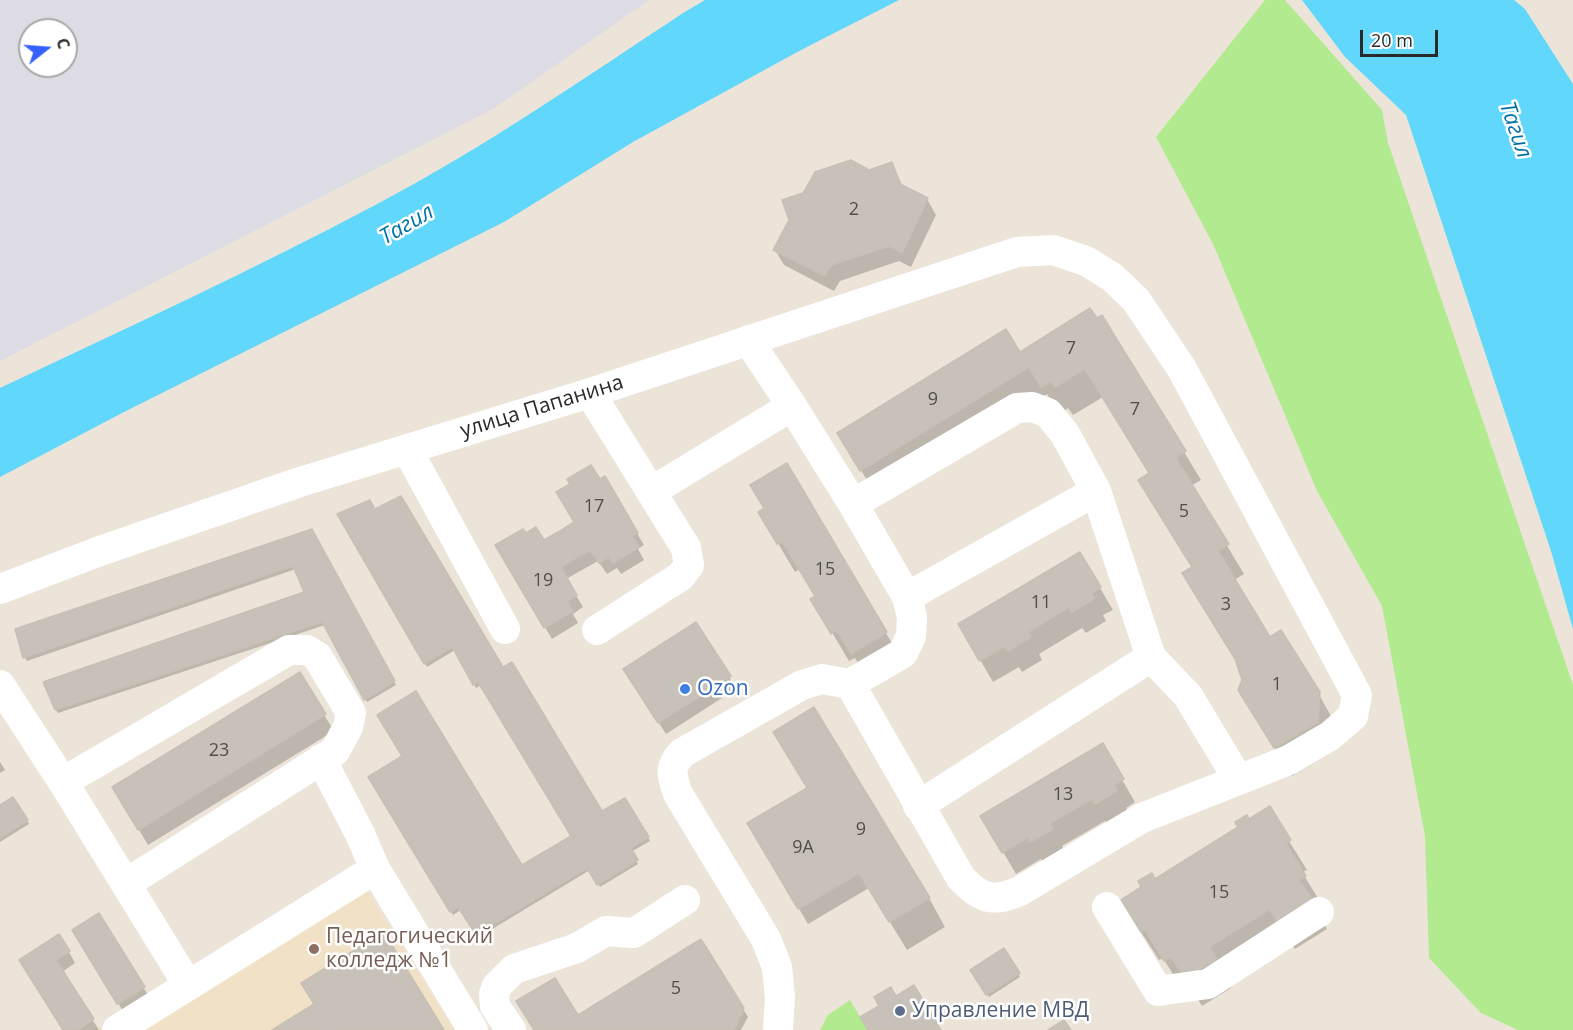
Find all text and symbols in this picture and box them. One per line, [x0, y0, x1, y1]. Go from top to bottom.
north arrow [18, 18, 78, 78]
scale bar [1363, 18, 1441, 56]
text: 20 m [1371, 28, 1413, 52]
text: С [51, 35, 75, 51]
water label: Тагил [1493, 98, 1537, 162]
water label: Тагил [375, 199, 439, 251]
house number: 2 [849, 199, 859, 221]
house number: 7 [1066, 338, 1076, 360]
street label: улица Папанина [457, 370, 627, 444]
house number: 9 [928, 389, 938, 411]
house number: 7 [1130, 399, 1140, 421]
house number: 17 [584, 496, 604, 518]
house number: 5 [1179, 501, 1189, 523]
house number: 15 [815, 559, 835, 581]
house number: 19 [533, 570, 553, 592]
house number: 11 [1031, 592, 1051, 614]
house number: 3 [1221, 594, 1231, 616]
house number: 1 [1272, 674, 1282, 696]
place label: Ozon [697, 676, 749, 702]
marker: Ozon [678, 682, 692, 696]
house number: 23 [209, 740, 229, 762]
house number: 13 [1053, 784, 1073, 806]
house number: 9 [856, 819, 866, 841]
house number: 9А [792, 837, 814, 859]
house number: 15 [1209, 882, 1229, 904]
place label: Педагогический колледж №1 [326, 924, 493, 974]
marker: Педагогический колледж №1 [307, 942, 321, 956]
house number: 5 [671, 978, 681, 1000]
place label: Управление МВД [912, 998, 1089, 1024]
marker: Управление МВД [893, 1004, 907, 1018]

